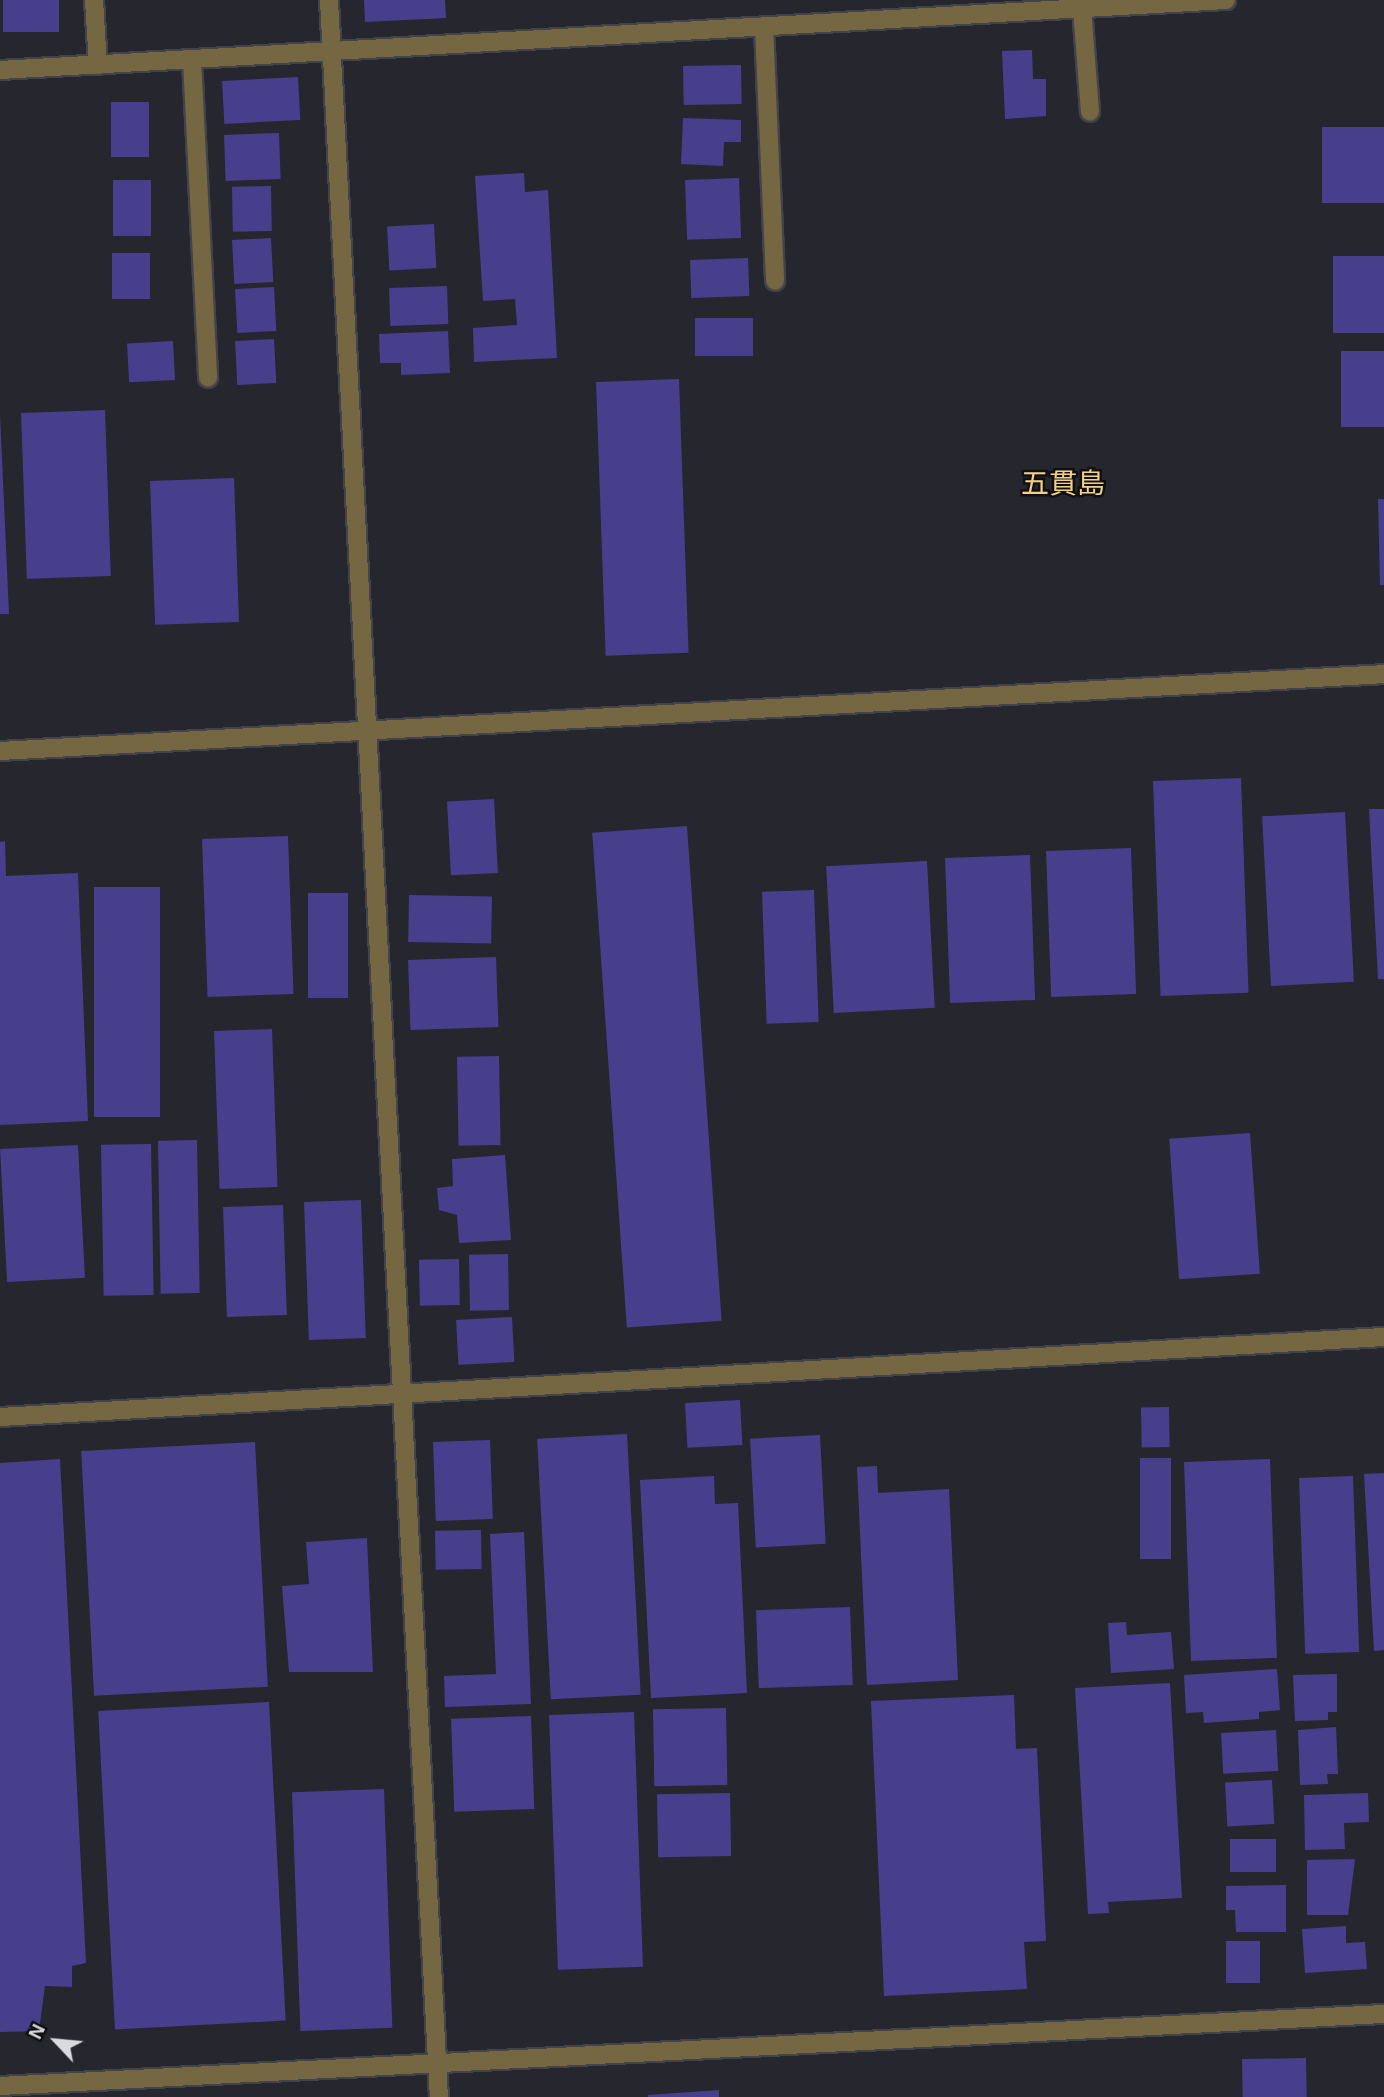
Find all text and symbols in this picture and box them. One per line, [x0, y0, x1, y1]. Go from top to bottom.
district label: 五貫島 [1021, 467, 1105, 501]
north arrow [21, 2006, 91, 2076]
text: N [24, 2021, 49, 2042]

